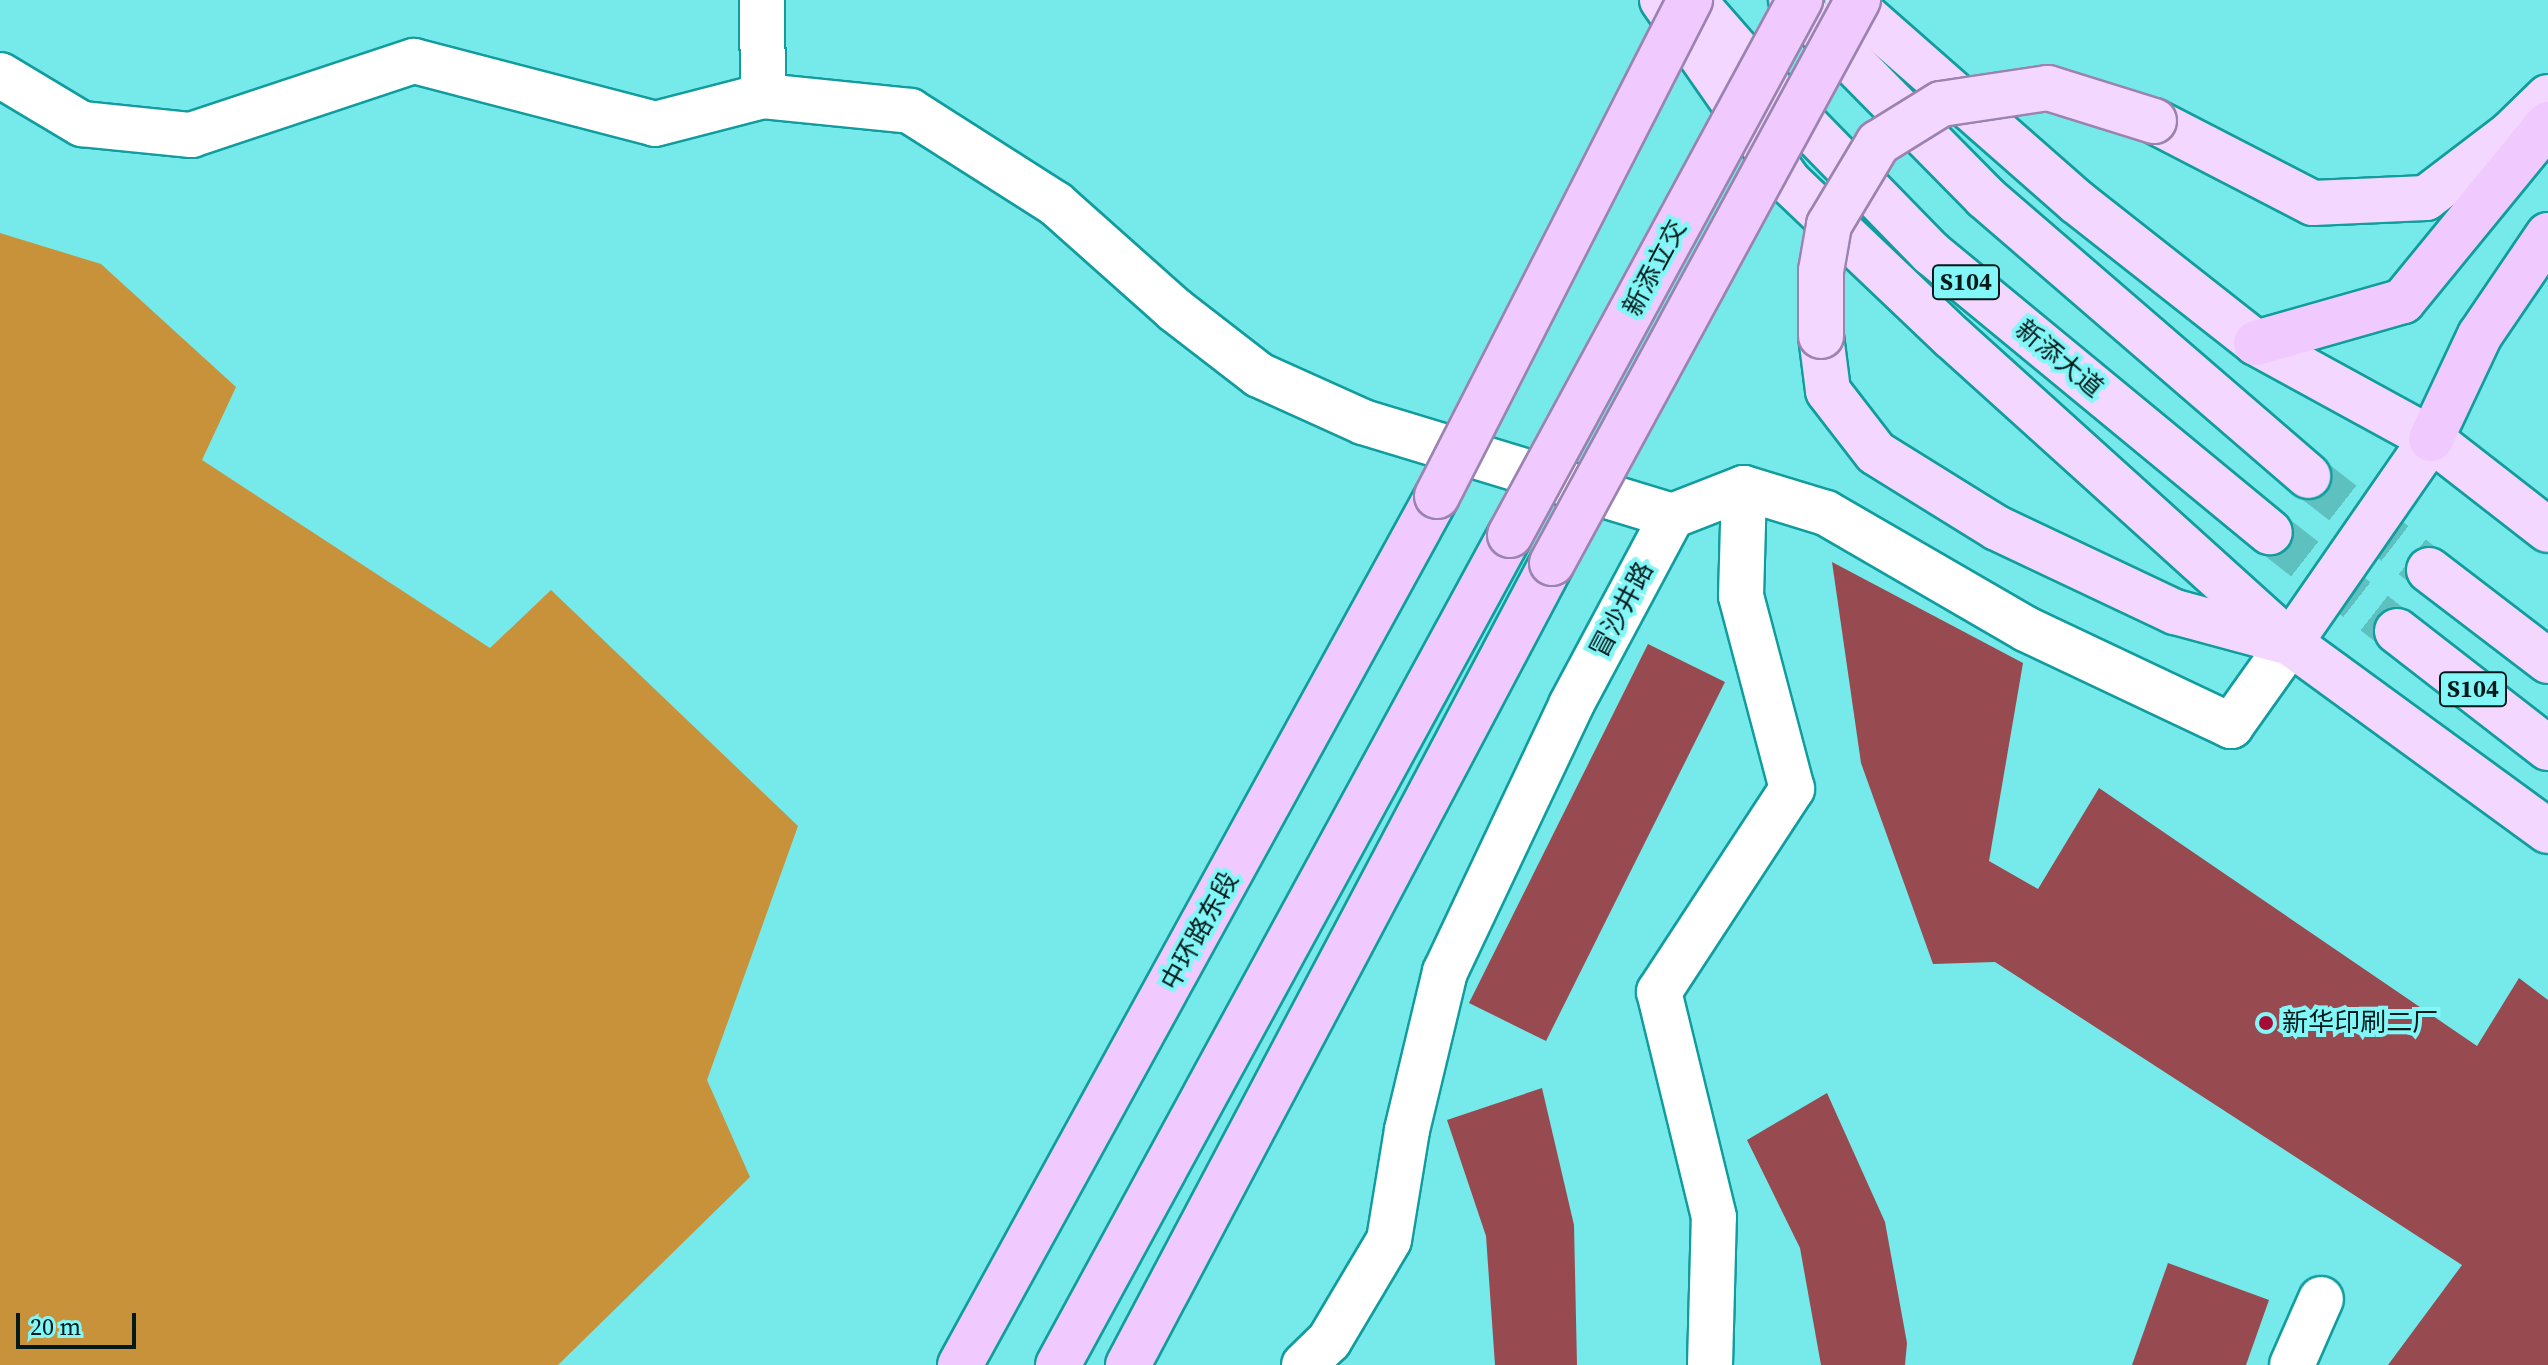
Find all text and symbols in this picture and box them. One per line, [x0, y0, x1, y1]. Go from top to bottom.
street label: 新添立交 [1617, 215, 1693, 321]
road number: S104 [1930, 262, 2002, 302]
street label: 新添大道 [2009, 314, 2109, 404]
street label: 冒沙井路 [1584, 557, 1660, 663]
road number: S104 [2437, 669, 2509, 709]
street label: 中环路东段 [1155, 867, 1245, 995]
place label: 新华印刷二厂 [2282, 1007, 2438, 1039]
marker: 新华印刷二厂 [2257, 1014, 2275, 1032]
scale bar [20, 1297, 140, 1347]
text: 20 m [30, 1310, 81, 1343]

